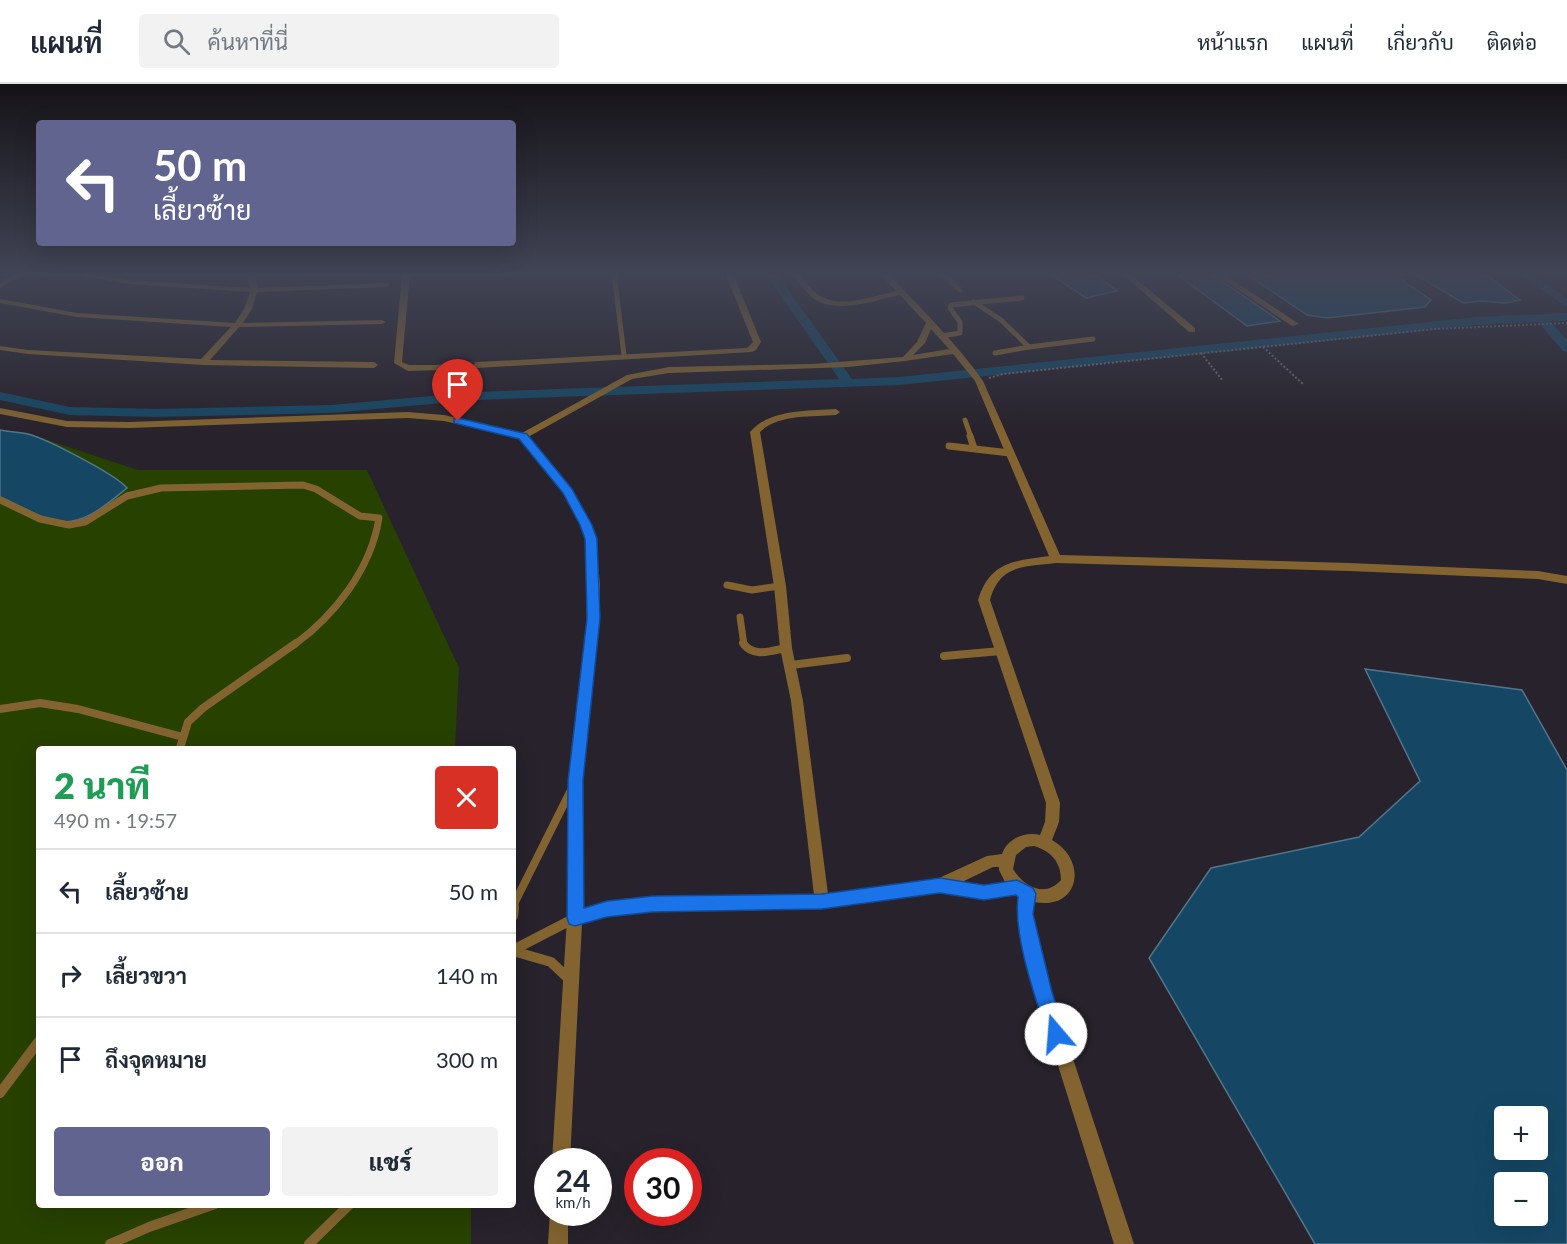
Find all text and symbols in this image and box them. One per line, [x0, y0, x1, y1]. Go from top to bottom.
search box [139, 14, 559, 68]
text: แผนที่ [30, 25, 103, 59]
icon: search [160, 25, 193, 58]
text: ค้นหาที่นี่ [208, 28, 288, 55]
text: หน้าแรก [1197, 29, 1268, 54]
text: แผนที่ [1301, 29, 1354, 54]
text: เกี่ยวกับ [1387, 29, 1454, 54]
text: ติดต่อ [1487, 29, 1537, 54]
text: 50 m [153, 140, 247, 190]
icon: left [54, 144, 132, 222]
text: เลี้ยวซ้าย [153, 193, 251, 226]
pin [432, 359, 483, 421]
icon: arrive [441, 368, 474, 401]
text: 2 นาที [54, 763, 150, 807]
button: close [435, 766, 498, 829]
text: 490 m · 19:57 [54, 808, 177, 832]
icon: left [54, 875, 87, 908]
text: เลี้ยวซ้าย [105, 878, 189, 905]
text: 50 m [449, 878, 498, 905]
icon: right [54, 959, 87, 992]
text: เลี้ยวขวา [105, 962, 187, 989]
text: 140 m [436, 962, 498, 989]
position arrow [1024, 1002, 1088, 1066]
icon: arrive [54, 1043, 87, 1076]
text: ถึงจุดหมาย [105, 1046, 207, 1073]
text: 300 m [436, 1046, 498, 1073]
map controls [1494, 1106, 1548, 1226]
button: + [1494, 1106, 1548, 1160]
button: ออก [54, 1127, 270, 1196]
button: แชร์ [282, 1127, 498, 1196]
speed limit sign: 30 [624, 1148, 702, 1226]
text: 24 [556, 1162, 590, 1198]
button: − [1494, 1172, 1548, 1226]
text: km/h [555, 1193, 591, 1211]

